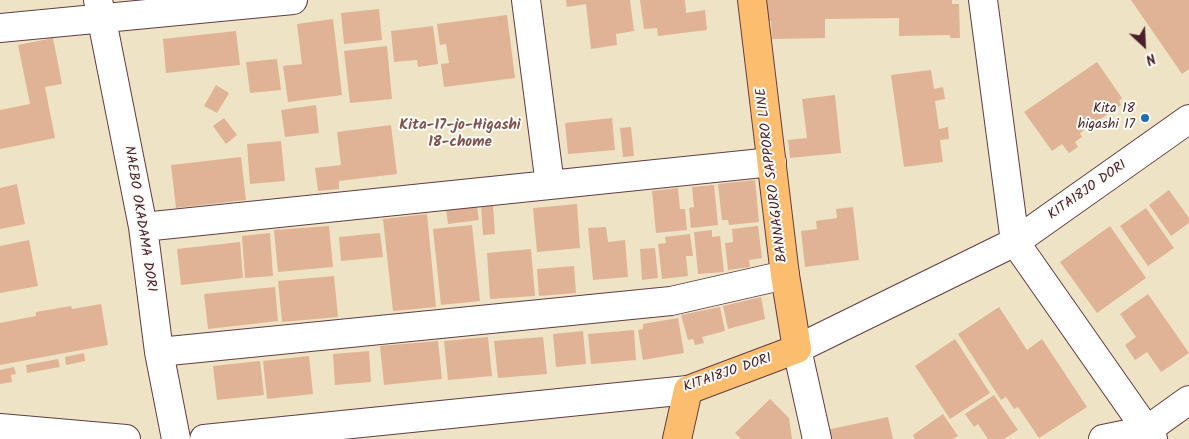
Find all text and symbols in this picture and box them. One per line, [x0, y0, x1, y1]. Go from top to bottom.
north arrow [1119, 20, 1169, 70]
text: N [1142, 47, 1159, 70]
street label: BANNAGURO SAPPORO LINE [754, 87, 792, 263]
place label: Kita 18 higashi 17 [1078, 102, 1135, 134]
marker: Kita 18 higashi 17 [1139, 112, 1151, 124]
district label: Kita-17-jo-Higashi 18-chome [399, 117, 521, 152]
street label: NAEBO OKADAMA DORI [119, 145, 159, 293]
street label: KITA18JO DORI [1045, 158, 1131, 224]
street label: KITA18JO DORI [682, 351, 774, 397]

